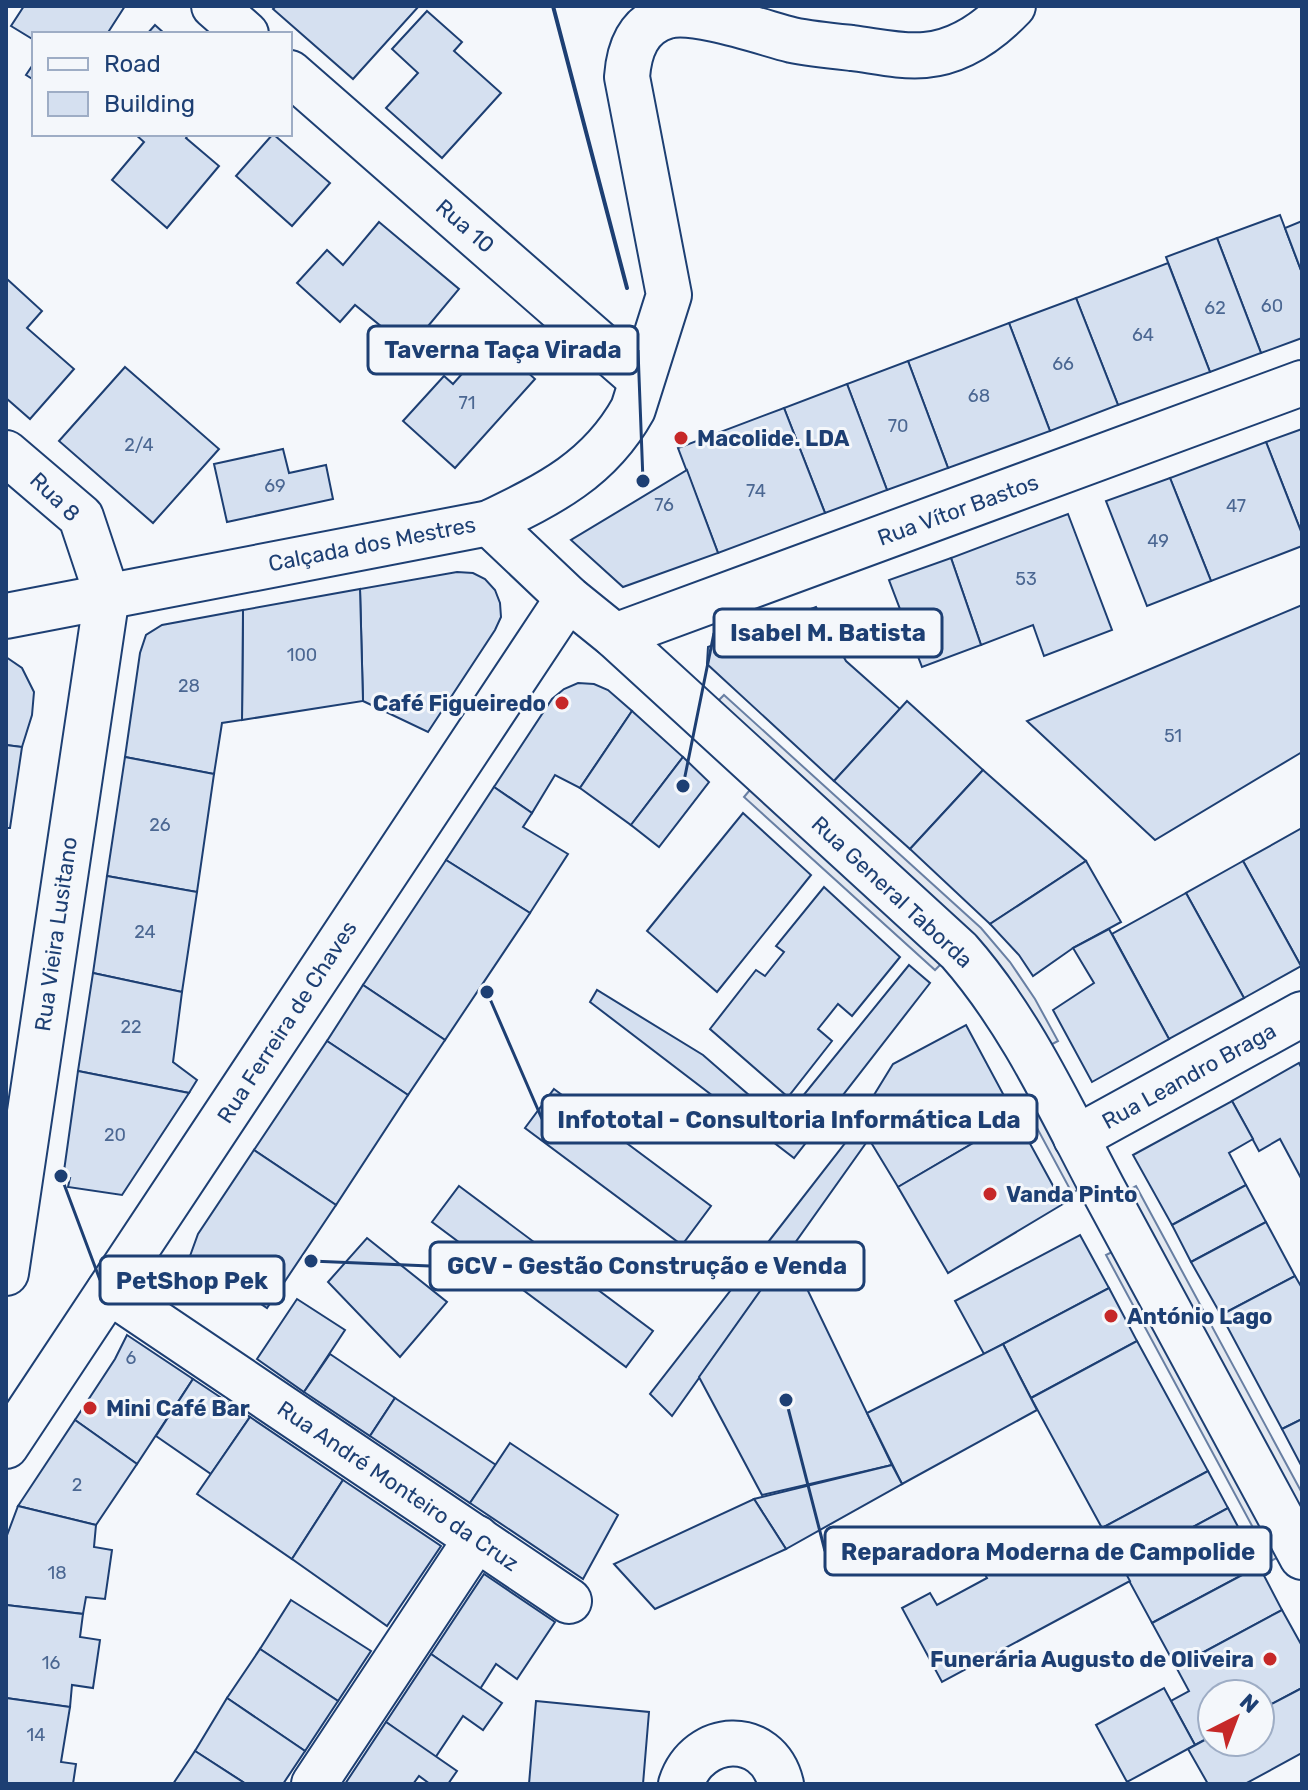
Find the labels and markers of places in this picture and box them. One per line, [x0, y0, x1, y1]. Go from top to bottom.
callout: Taverna Taça Virada [368, 326, 638, 374]
place label: Macolide. LDA [697, 425, 850, 452]
marker: Macolide. LDA [672, 429, 690, 447]
callout: Isabel M. Batista [714, 609, 942, 657]
place label: Café Figueiredo [373, 690, 546, 717]
marker: Café Figueiredo [553, 694, 571, 712]
callout: Infototal - Consultoria Informática Lda [542, 1095, 1037, 1143]
place label: Vanda Pinto [1006, 1181, 1138, 1208]
marker: Vanda Pinto [981, 1185, 999, 1203]
callout: GCV - Gestão Construção e Venda [430, 1242, 864, 1290]
callout: PetShop Pek [100, 1256, 284, 1304]
place label: António Lago [1127, 1303, 1273, 1330]
marker: António Lago [1102, 1307, 1120, 1325]
place label: Mini Café Bar [106, 1395, 250, 1422]
marker: Mini Café Bar [81, 1399, 99, 1417]
callout: Reparadora Moderna de Campolide [825, 1527, 1271, 1575]
place label: Funerária Augusto de Oliveira [930, 1646, 1254, 1673]
marker: Funerária Augusto de Oliveira [1261, 1650, 1279, 1668]

